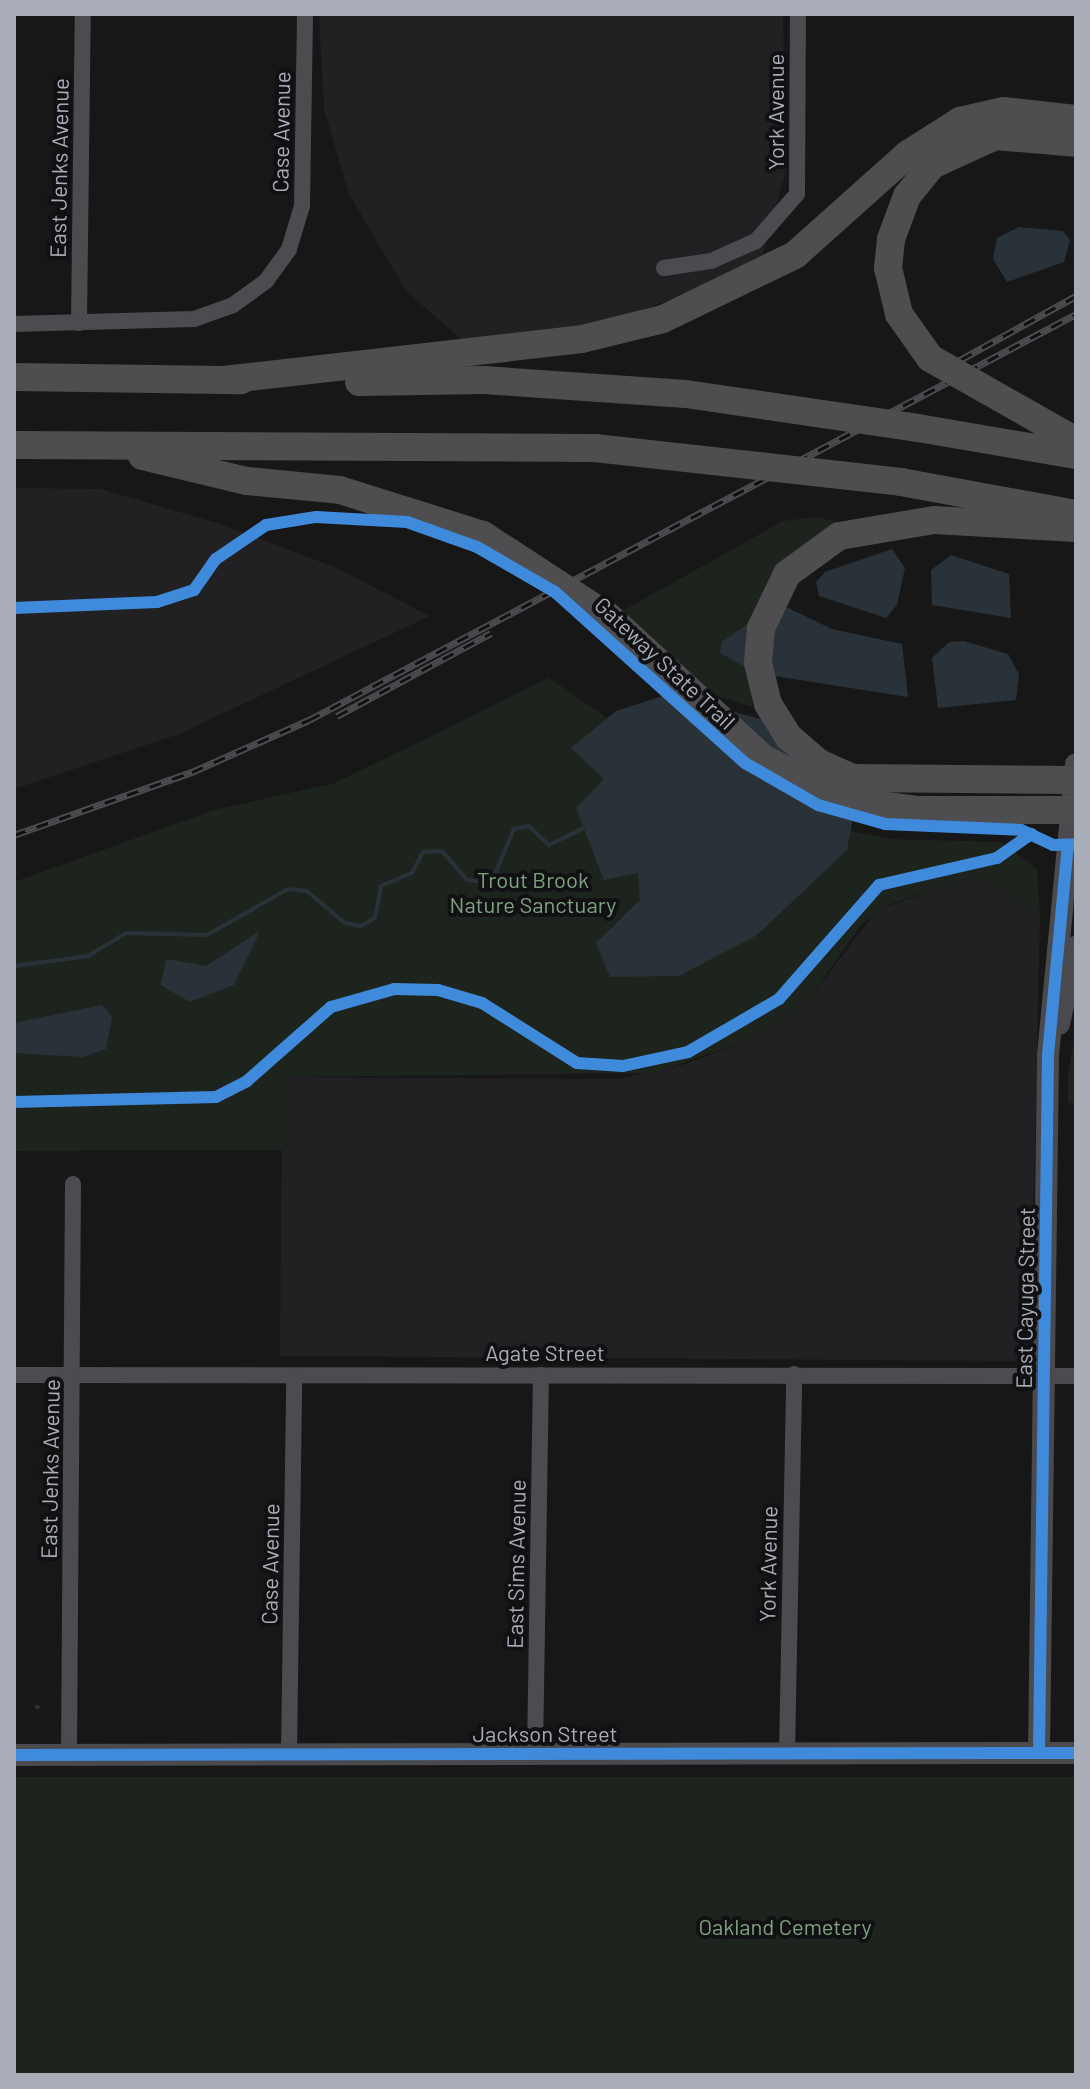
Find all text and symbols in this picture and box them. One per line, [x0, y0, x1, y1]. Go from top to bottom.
street label: York Avenue [763, 54, 789, 170]
street label: Case Avenue [267, 71, 295, 193]
street label: East Jenks Avenue [44, 78, 74, 258]
street label: Gateway State Trail [589, 591, 741, 735]
park label: Trout Brook Nature Sanctuary [450, 866, 616, 918]
street label: East Cayuga Street [1010, 1207, 1040, 1389]
street label: Agate Street [485, 1340, 605, 1366]
street label: East Jenks Avenue [35, 1379, 65, 1559]
street label: East Sims Avenue [501, 1479, 531, 1649]
street label: Case Avenue [256, 1503, 284, 1625]
street label: York Avenue [754, 1506, 782, 1622]
street label: Jackson Street [472, 1721, 618, 1747]
park label: Oakland Cemetery [698, 1914, 872, 1940]

